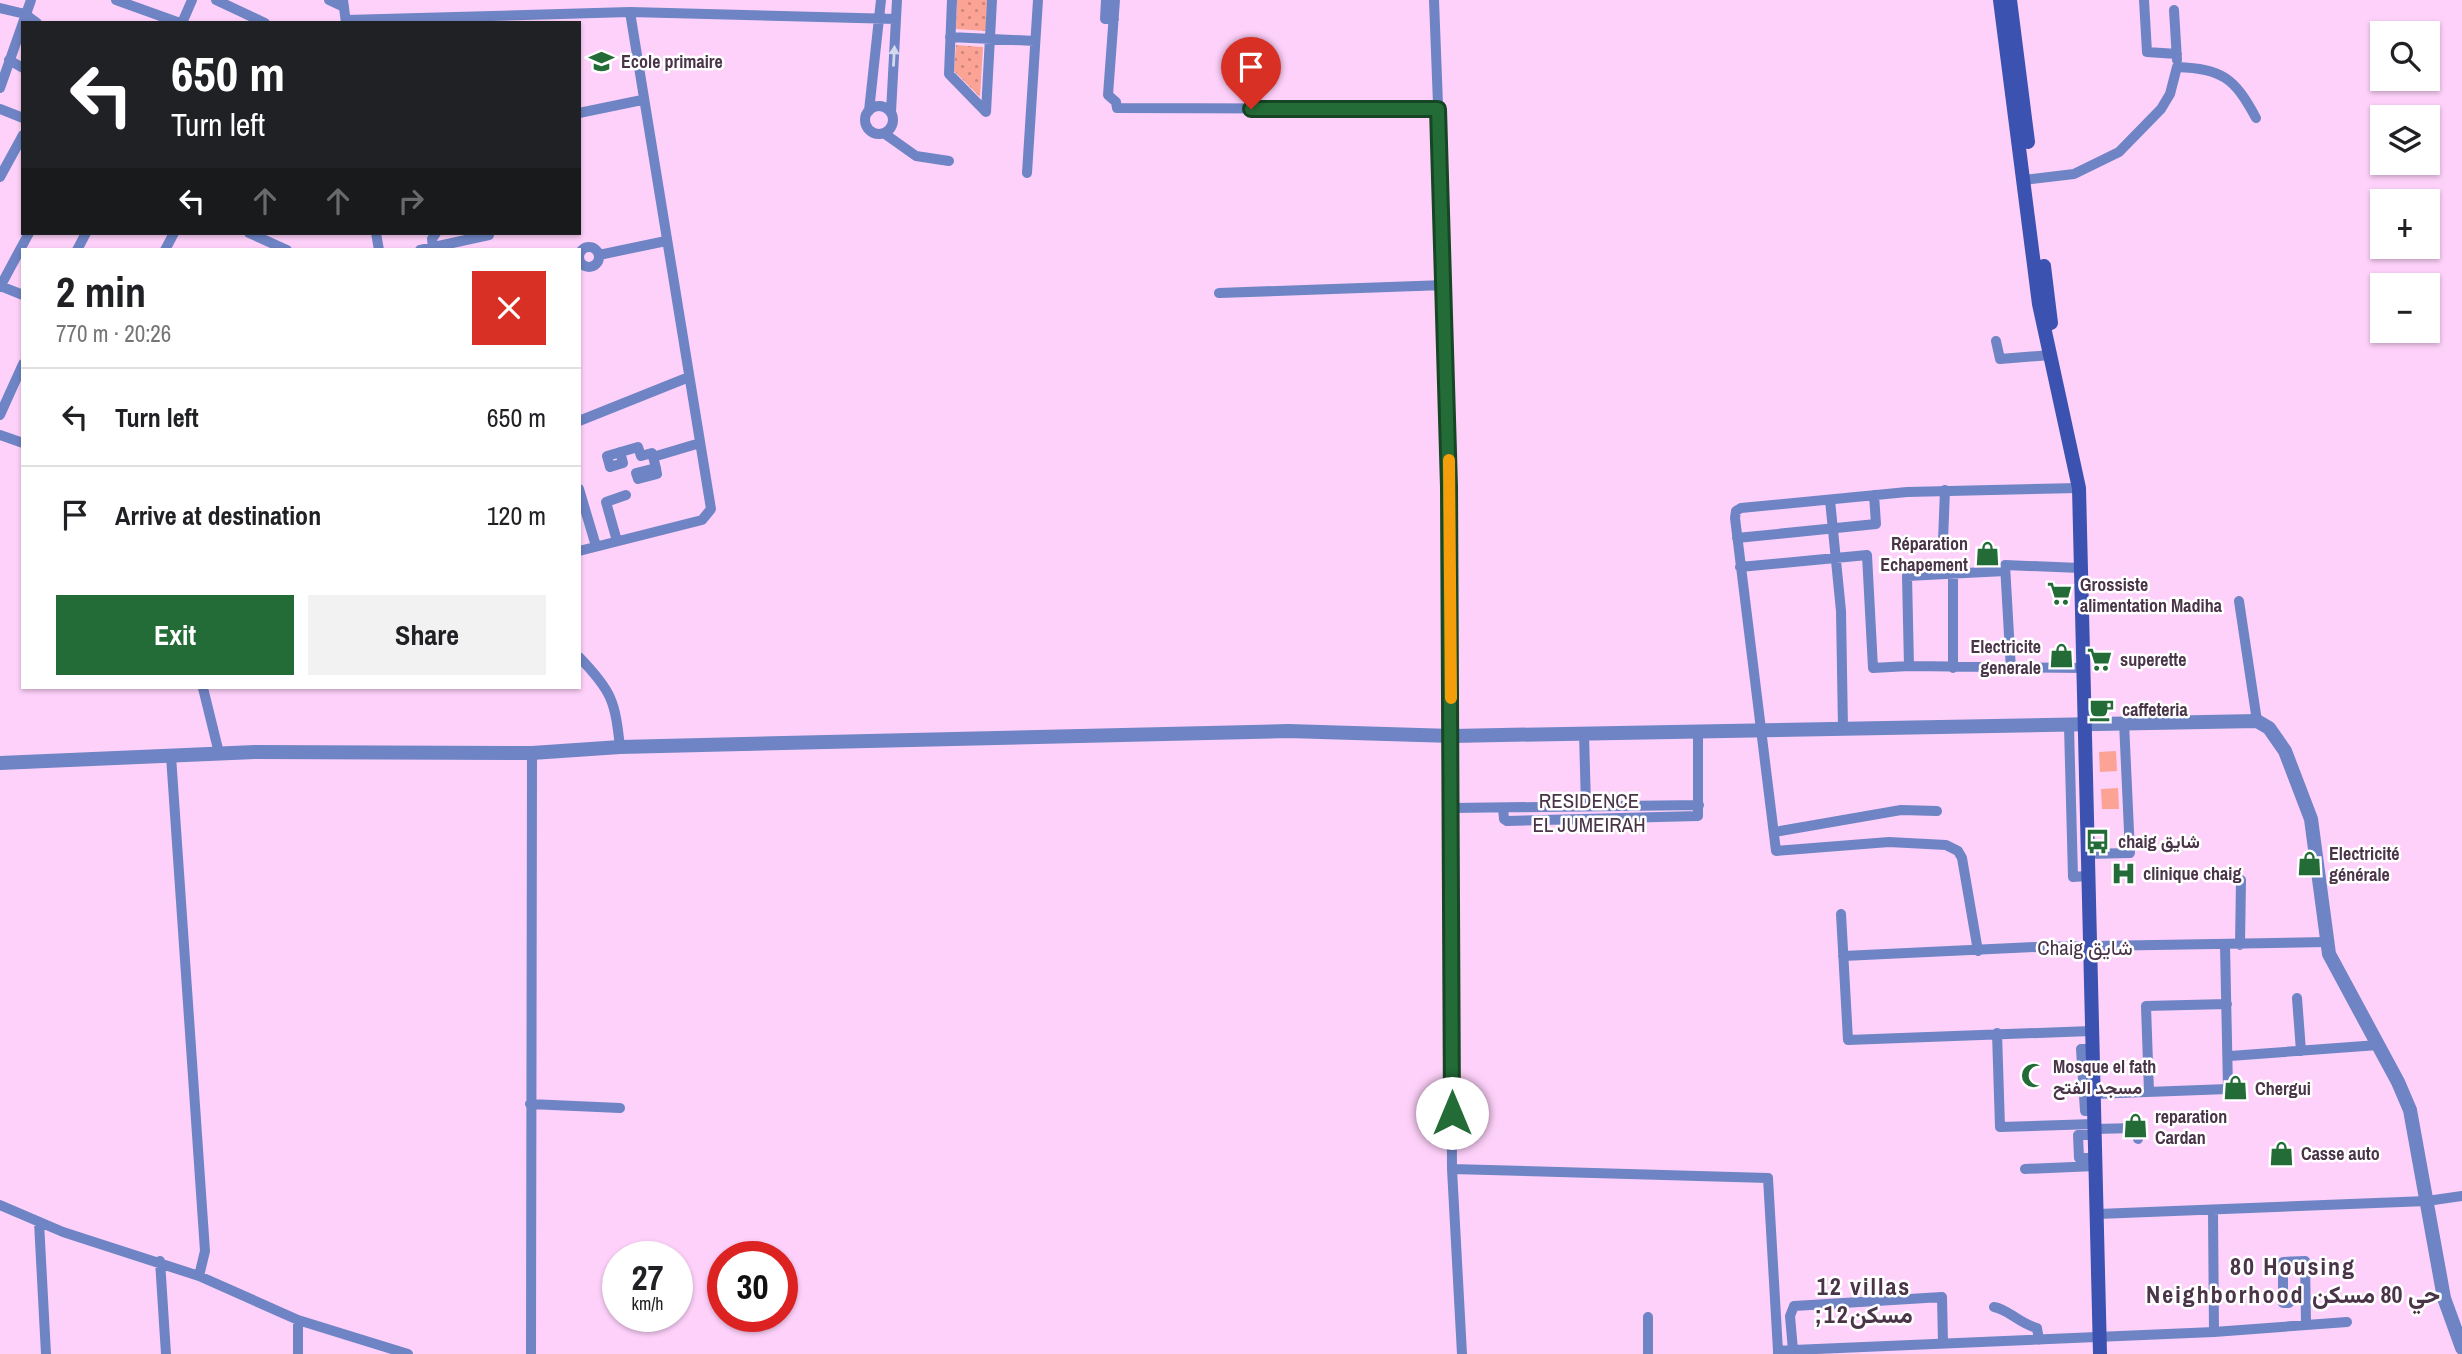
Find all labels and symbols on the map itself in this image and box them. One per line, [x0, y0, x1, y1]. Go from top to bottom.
pin [1221, 37, 1281, 109]
one-way arrow [888, 45, 899, 67]
school or university icon: Ecole primaire [587, 47, 615, 75]
place label: Ecole primaire [621, 49, 723, 74]
place label: Réparation Echapement [1880, 531, 1968, 577]
shop icon: Réparation Echapement [1974, 539, 2002, 567]
place label: Grossiste alimentation Madiha [2080, 572, 2223, 618]
supermarket icon: Grossiste alimentation Madiha [2046, 580, 2074, 608]
place label: Electricite generale [1970, 634, 2041, 680]
shop icon: Electricite generale [2047, 642, 2075, 670]
supermarket icon: superette [2086, 645, 2114, 673]
place label: superette [2120, 647, 2186, 672]
cafe icon: caffeteria [2088, 695, 2116, 723]
place label: caffeteria [2122, 697, 2188, 722]
district label: RESIDENCE EL JUMEIRAH [1532, 786, 1646, 839]
bus stop icon: chaig شايق [2084, 827, 2112, 855]
place label: chaig شايق [2118, 829, 2200, 854]
place label: Electricité générale [2329, 841, 2400, 887]
shop icon: Electricité générale [2295, 849, 2323, 877]
hospital icon: clinique chaig [2109, 859, 2137, 887]
place label: clinique chaig [2143, 861, 2241, 886]
district label: Chaig شايق [2037, 933, 2133, 962]
place label: Mosque el fath مسجد الفتح [2053, 1054, 2156, 1100]
mosque icon: Mosque el fath مسجد الفتح [2019, 1062, 2047, 1090]
shop icon: Chergui [2221, 1074, 2249, 1102]
position arrow [1415, 1076, 1489, 1150]
place label: Chergui [2255, 1076, 2311, 1101]
place label: reparation Cardan [2155, 1104, 2227, 1150]
shop icon: reparation Cardan [2121, 1112, 2149, 1140]
shop icon: Casse auto [2267, 1139, 2295, 1167]
place label: Casse auto [2301, 1141, 2380, 1166]
speed limit sign: 30 [707, 1241, 798, 1332]
district label: 80 Housing Neighborhood حي 80 مسكن [2146, 1250, 2440, 1315]
district label: 12 villas ;12مسكن [1815, 1270, 1913, 1330]

